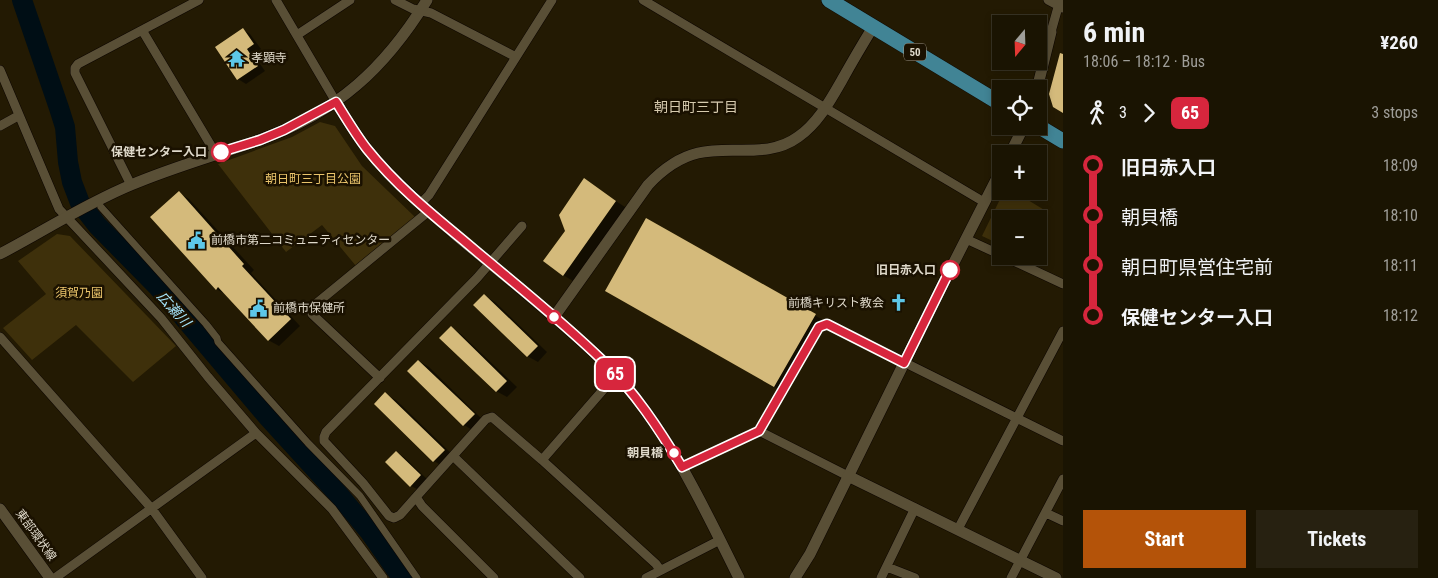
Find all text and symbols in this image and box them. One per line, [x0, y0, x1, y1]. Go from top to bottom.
north arrow [992, 15, 1048, 70]
map controls [992, 15, 1047, 265]
text: 6 min [1083, 16, 1145, 49]
text: ¥260 [1380, 31, 1418, 54]
road number: 50 [904, 44, 926, 61]
temple icon: 孝顕寺 [227, 48, 247, 68]
place label: 孝顕寺 [251, 51, 287, 65]
text: 18:06 – 18:12 · Bus [1083, 52, 1205, 71]
button: locate [992, 80, 1047, 135]
district label: 朝日町三丁目 [654, 99, 738, 115]
icon: walk [1083, 99, 1111, 127]
icon: forward [1135, 99, 1163, 127]
text: 65 [1181, 102, 1199, 123]
text: 3 [1119, 103, 1127, 122]
text: 3 stops [1371, 103, 1418, 122]
marker: 保健センター入口 [211, 142, 231, 162]
place label: 保健センター入口 [111, 145, 207, 159]
button: + [992, 145, 1047, 200]
text: 旧日赤入口 [1121, 156, 1216, 179]
text: 18:09 [1383, 156, 1418, 175]
park label: 朝日町三丁目公園 [265, 172, 361, 186]
text: 朝貝橋 [1121, 206, 1178, 229]
text: 18:10 [1383, 206, 1418, 225]
button: − [992, 210, 1047, 265]
public building icon: 前橋市第二コミュニティセンター [187, 230, 207, 250]
place label: 前橋市第二コミュニティセンター [211, 233, 390, 247]
text: 朝日町県営住宅前 [1121, 256, 1273, 279]
text: 18:11 [1383, 256, 1418, 275]
marker: 旧日赤入口 [940, 260, 960, 280]
place label: 旧日赤入口 [876, 263, 936, 277]
park label: 須賀乃園 [55, 286, 103, 300]
water label: 広瀬川 [154, 288, 195, 331]
church icon: 前橋キリスト教会 [888, 293, 908, 313]
place label: 前橋キリスト教会 [788, 296, 884, 310]
public building icon: 前橋市保健所 [249, 298, 269, 318]
place label: 前橋市保健所 [273, 301, 345, 315]
text: 保健センター入口 [1121, 306, 1273, 329]
text: 18:12 [1383, 306, 1418, 325]
unlabelled marker [547, 310, 561, 324]
line badge: 65 [592, 358, 638, 390]
text: 65 [606, 363, 624, 384]
place label: 朝貝橋 [627, 446, 664, 460]
marker: 朝貝橋 [667, 446, 681, 460]
street label: 東部環状線 [13, 507, 59, 563]
button: Start [1083, 510, 1246, 568]
button: Tickets [1256, 510, 1418, 568]

